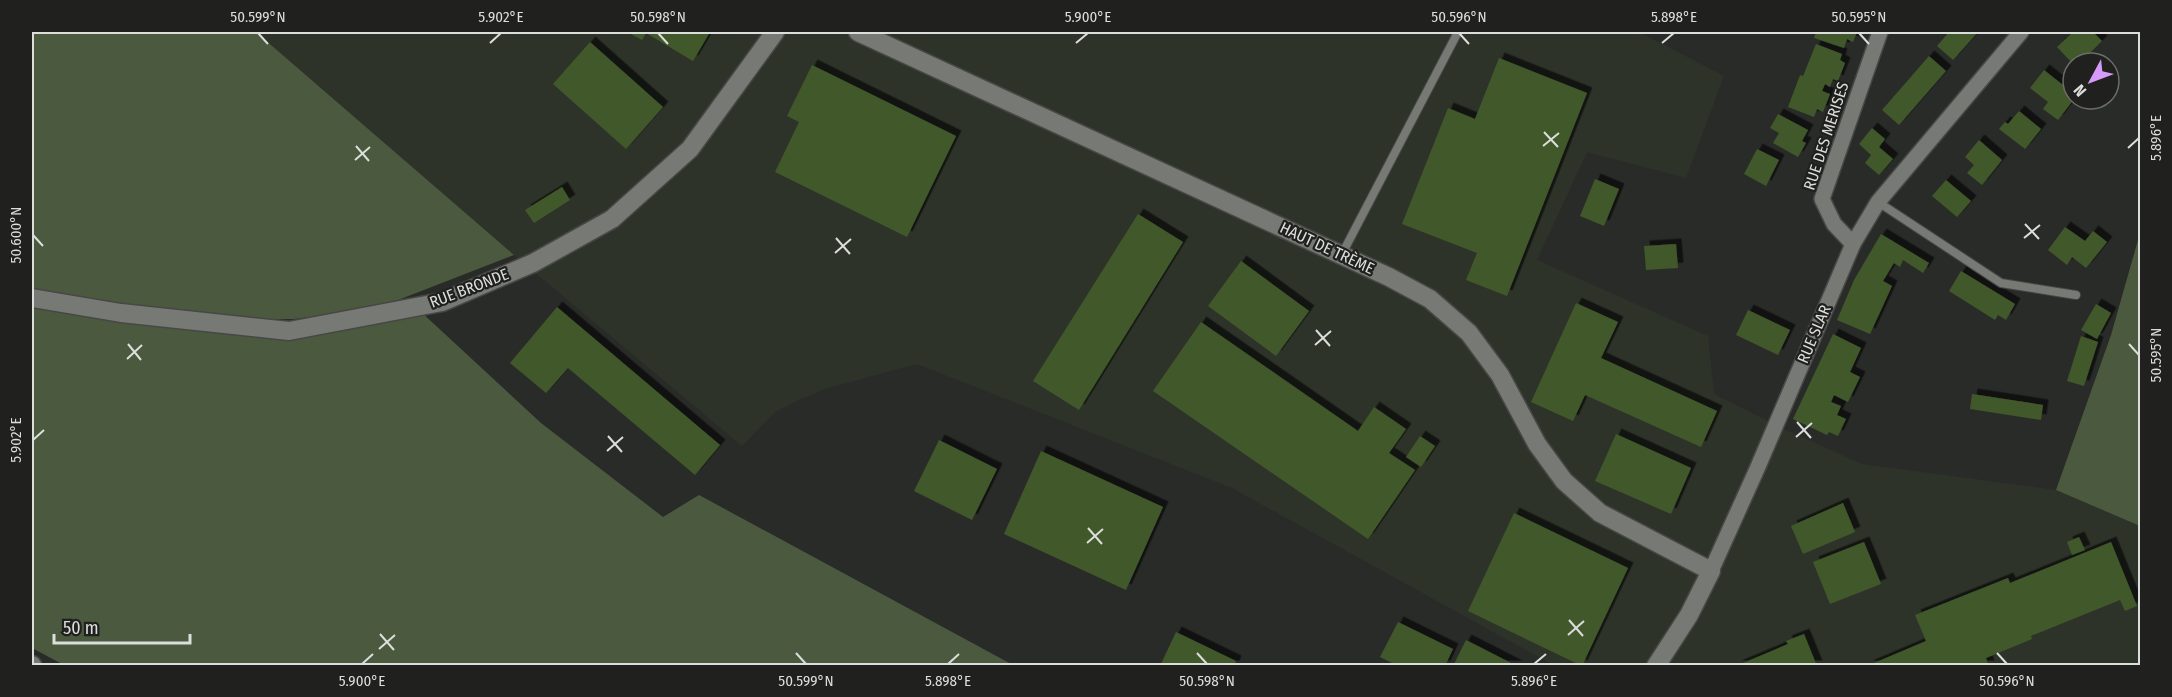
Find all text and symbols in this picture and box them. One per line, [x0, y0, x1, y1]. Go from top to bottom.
text: 50.599°N [230, 8, 286, 26]
text: 5.902°E [478, 8, 524, 26]
text: 50.598°N [630, 8, 686, 26]
text: 5.900°E [1065, 8, 1111, 26]
text: 50.596°N [1431, 8, 1487, 26]
text: 5.898°E [1651, 8, 1697, 26]
text: 50.595°N [1832, 8, 1886, 26]
north arrow [2061, 51, 2121, 111]
street label: RUE DES MERISES [1800, 79, 1852, 192]
text: N [2070, 81, 2090, 100]
text: 5.896°E [2147, 115, 2165, 161]
text: 50.600°N [7, 207, 25, 263]
street label: HAUT DE TRÈME [1277, 218, 1377, 278]
street label: RUE BRONDE [427, 264, 511, 312]
street label: RUE SLAR [1793, 302, 1835, 366]
text: 50.595°N [2147, 328, 2165, 382]
text: 5.902°E [7, 417, 25, 463]
scale bar [54, 607, 190, 645]
text: 50 m [63, 617, 99, 639]
text: 5.900°E [339, 672, 385, 690]
text: 50.599°N [778, 672, 834, 690]
text: 5.898°E [925, 672, 971, 690]
text: 50.598°N [1179, 672, 1235, 690]
text: 5.896°E [1511, 672, 1557, 690]
text: 50.596°N [1979, 672, 2035, 690]

